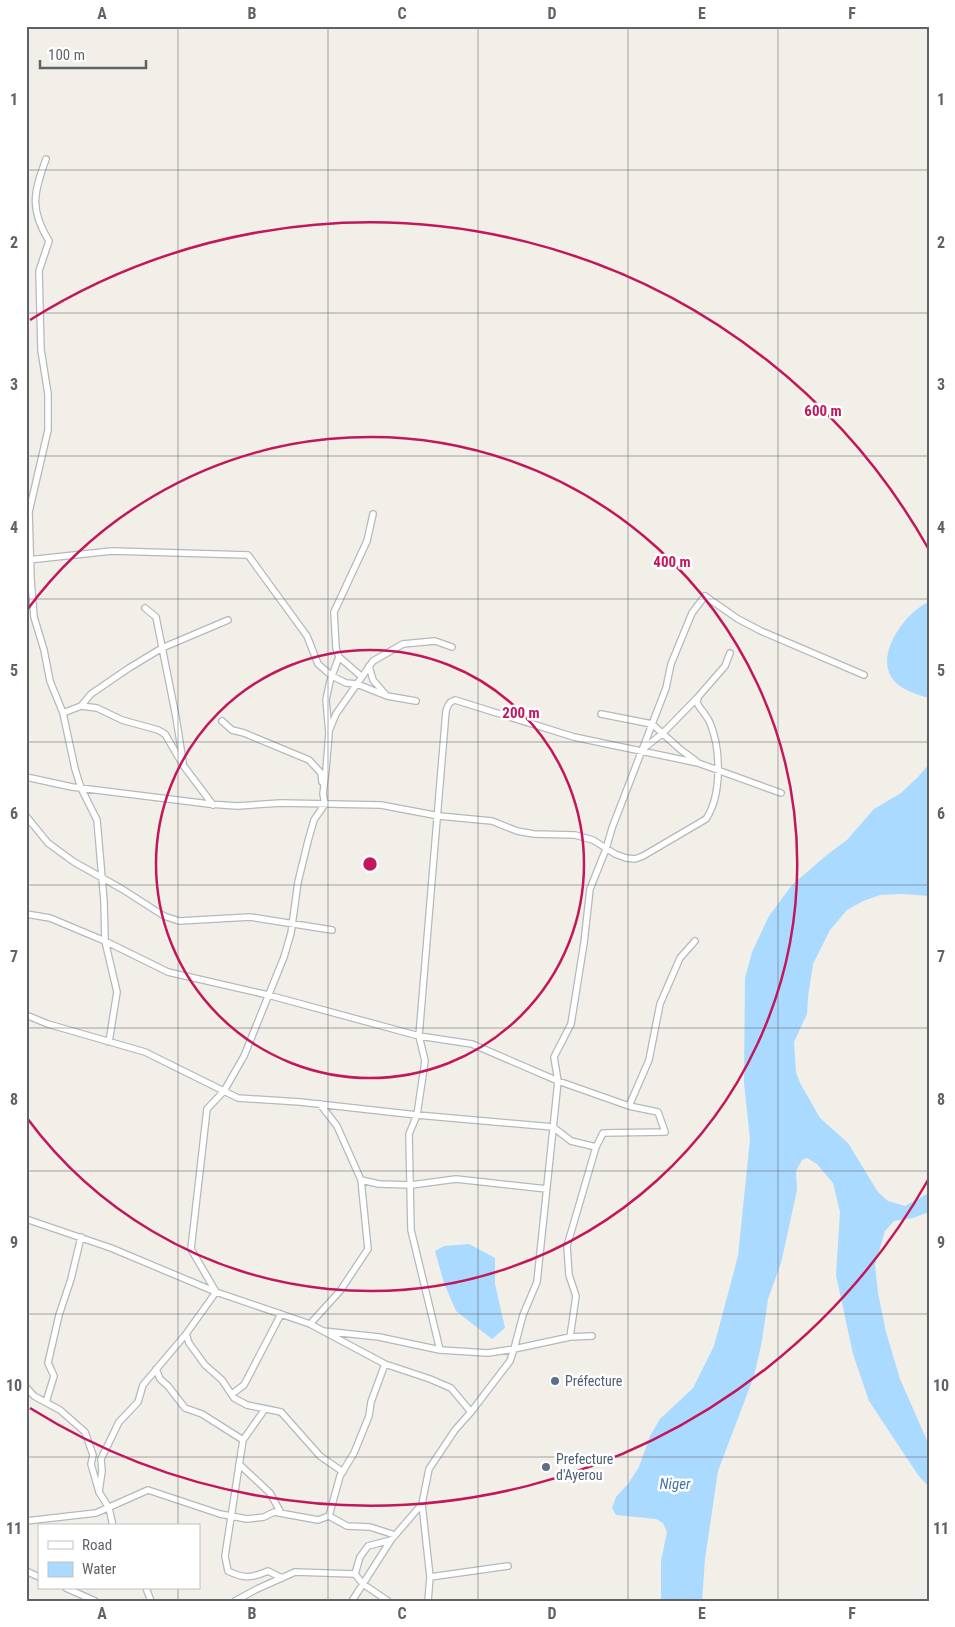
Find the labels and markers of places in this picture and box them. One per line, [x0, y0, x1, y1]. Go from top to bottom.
centre of rings [361, 855, 379, 873]
place label: Préfecture [565, 1373, 623, 1389]
marker: Préfecture [549, 1375, 561, 1387]
place label: Prefecture d'Ayerou [556, 1451, 614, 1483]
marker: Prefecture d'Ayerou [540, 1461, 552, 1473]

